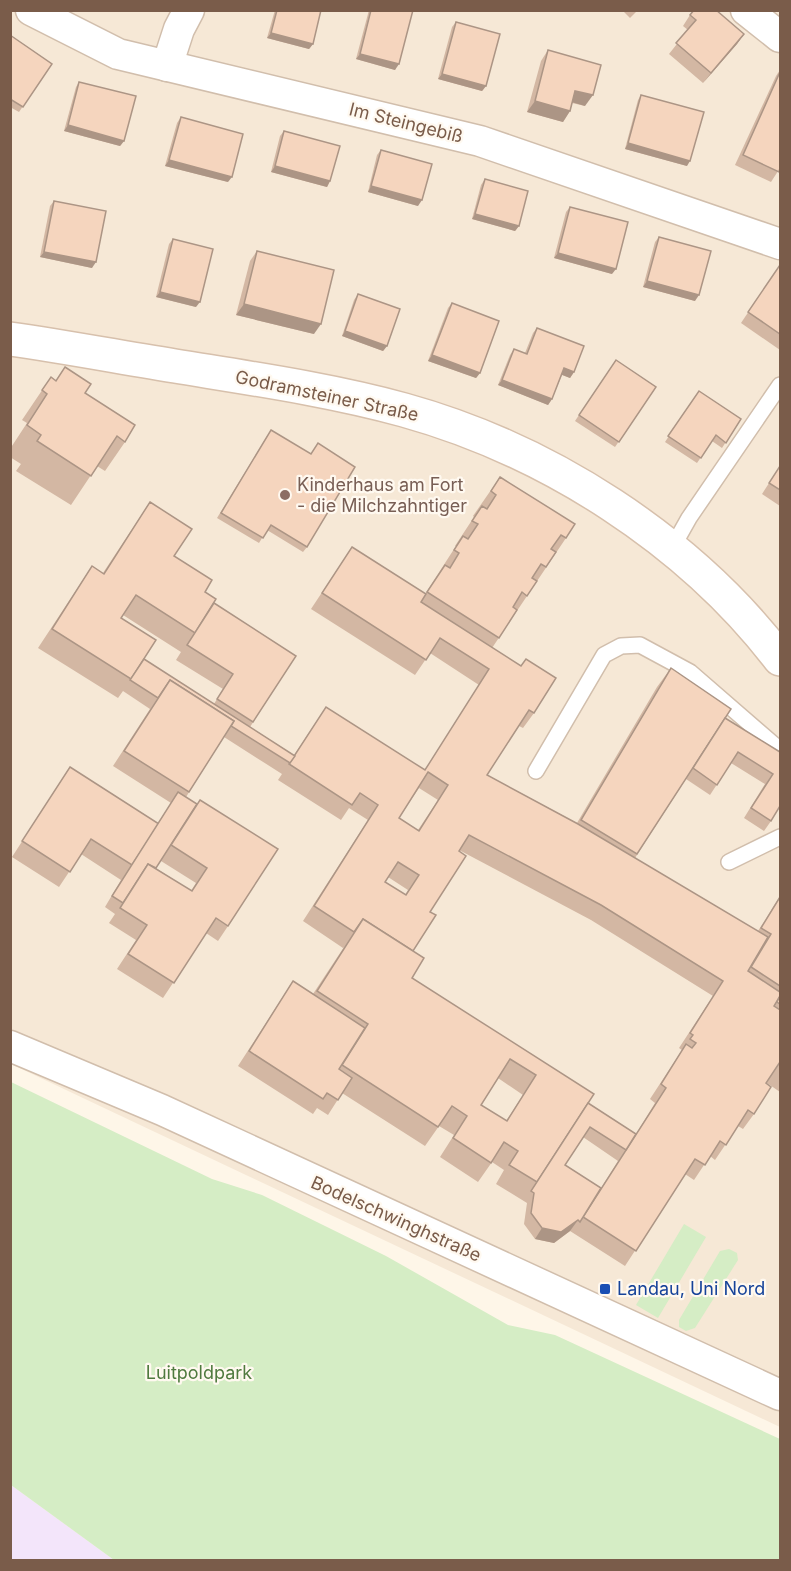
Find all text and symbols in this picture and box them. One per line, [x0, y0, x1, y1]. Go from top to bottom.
street label: Im Steingebiß [347, 98, 465, 147]
street label: Godramsteiner Straße [234, 366, 421, 425]
place label: Kinderhaus am Fort - die Milchzahntiger [297, 474, 467, 516]
marker: Kinderhaus am Fort - die Milchzahntiger [278, 488, 292, 502]
street label: Bodelschwinghstraße [308, 1172, 485, 1266]
place label: Landau, Uni Nord [617, 1278, 765, 1299]
marker: Landau, Uni Nord [598, 1282, 612, 1296]
park label: Luitpoldpark [146, 1362, 252, 1383]

